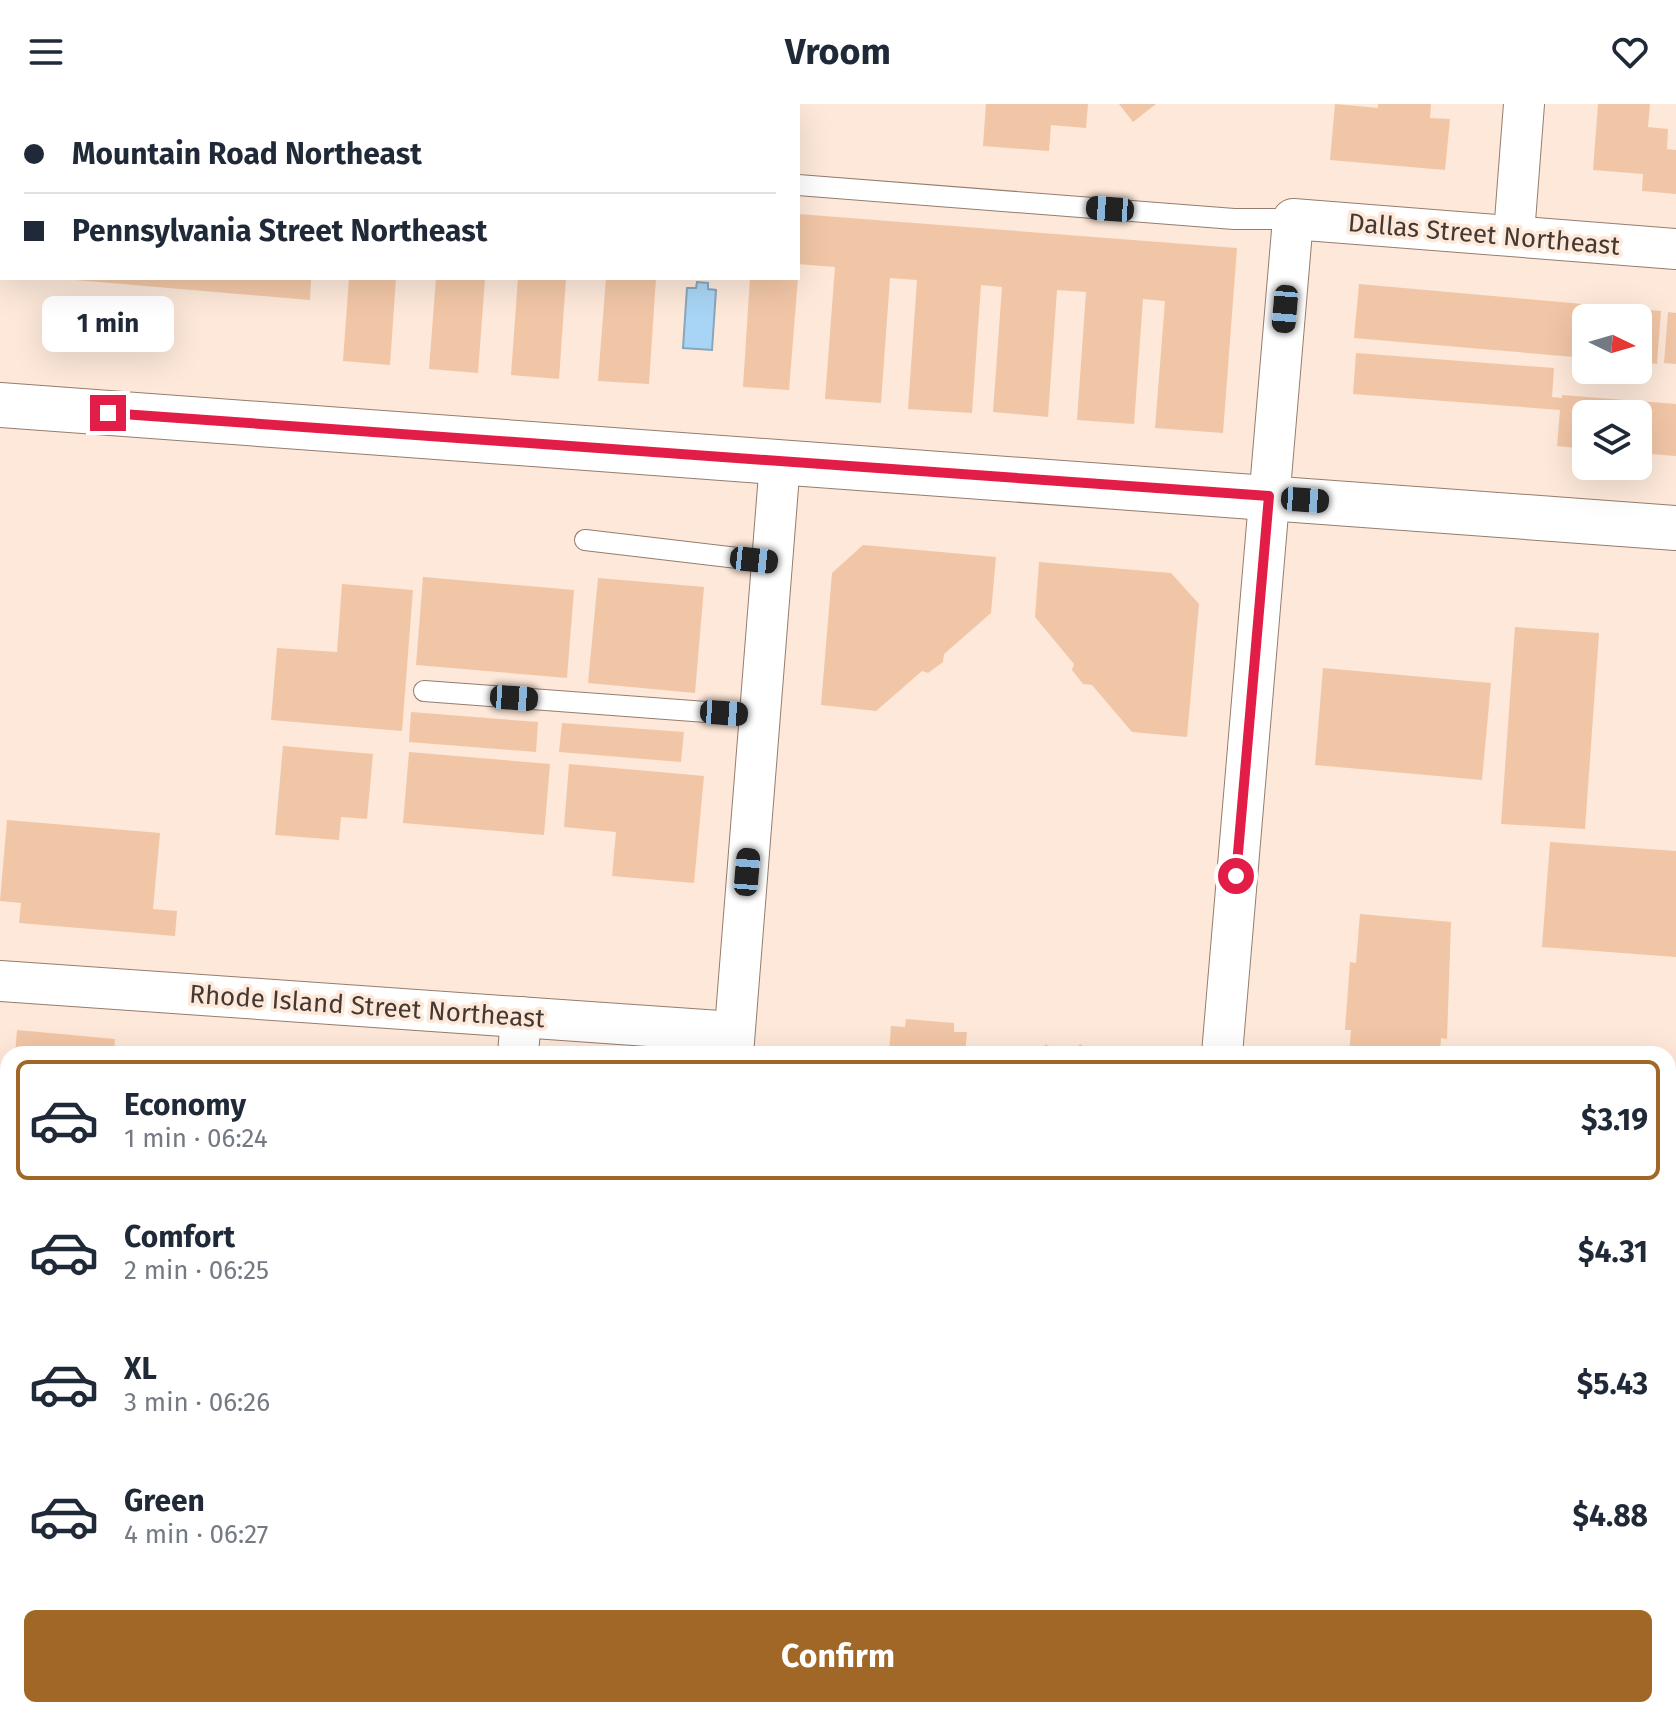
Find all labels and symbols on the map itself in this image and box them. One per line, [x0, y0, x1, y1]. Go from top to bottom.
car [1085, 195, 1135, 223]
street label: Dallas Street Northeast [1347, 207, 1622, 262]
car [1271, 284, 1299, 334]
callout: 1 min [42, 297, 174, 353]
north arrow [1572, 304, 1652, 384]
route end [90, 395, 126, 431]
car [1280, 486, 1330, 514]
car [729, 546, 779, 574]
car [489, 684, 539, 712]
car [699, 699, 749, 727]
car [733, 847, 761, 897]
route start [1218, 858, 1254, 894]
street label: Rhode Island Street Northeast [188, 979, 546, 1034]

